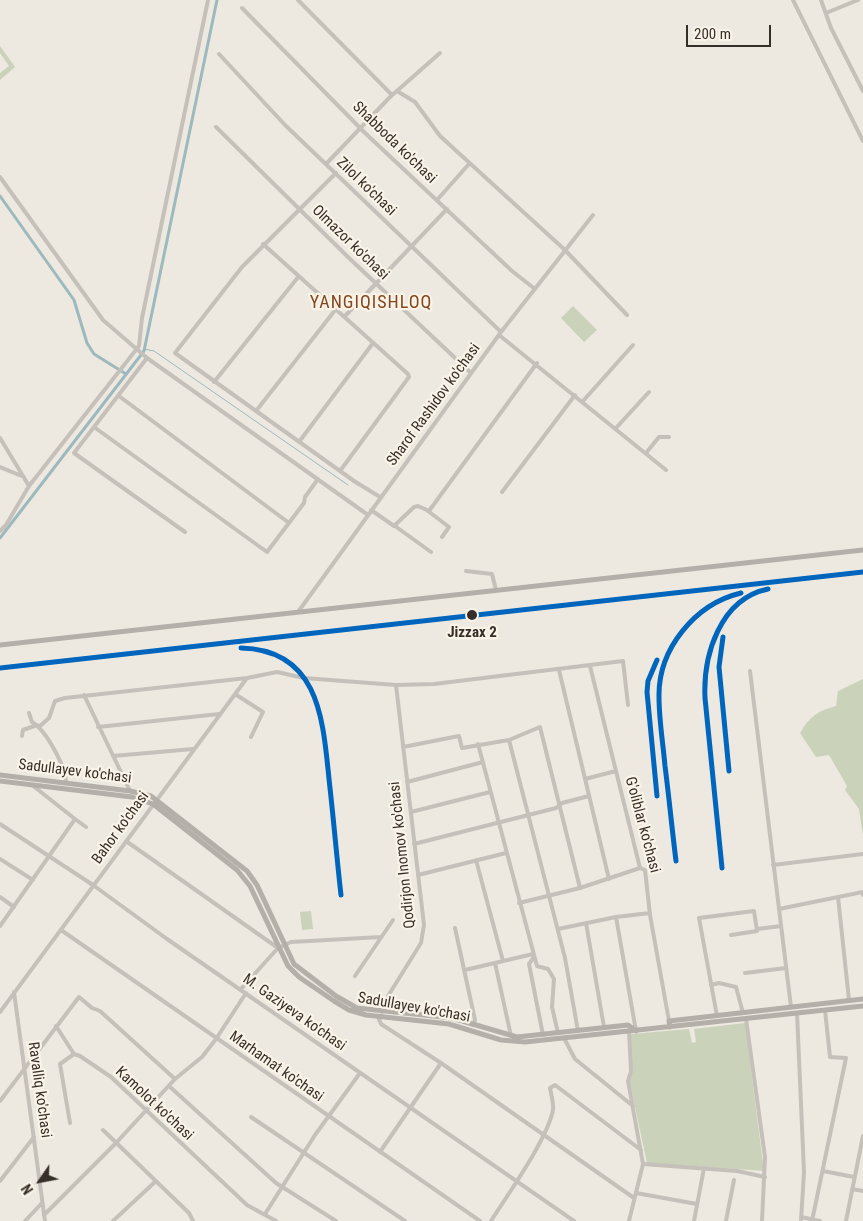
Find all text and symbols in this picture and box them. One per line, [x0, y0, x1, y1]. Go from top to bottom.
scale bar [688, 15, 773, 47]
text: 200 m [694, 25, 731, 43]
street label: Shabboda ko'chasi [348, 98, 440, 188]
street label: Zilol ko'chasi [332, 154, 400, 220]
street label: Olmazor ko'chasi [308, 202, 392, 284]
district label: YANGIQISHLOQ [308, 292, 434, 314]
street label: Sharof Rashidov ko'chasi [384, 340, 484, 470]
marker: Jizzax 2 [465, 608, 479, 622]
place label: Jizzax 2 [447, 624, 497, 642]
street label: Sadullayev ko'chasi [17, 756, 133, 788]
street label: G'oliblar ko'chasi [621, 775, 663, 875]
street label: Qodirjon Inomov ko'chasi [386, 781, 420, 929]
street label: Bahor ko'chasi [89, 788, 153, 868]
street label: M. Gaziyeva ko'chasi [239, 971, 349, 1055]
street label: Sadullayev ko'chasi [356, 989, 472, 1027]
street label: Marhamat ko'chasi [225, 1028, 327, 1106]
street label: Ravalliq ko'chasi [23, 1041, 55, 1139]
street label: Kamolot ko'chasi [111, 1063, 197, 1145]
north arrow [15, 1156, 65, 1206]
text: N [18, 1181, 36, 1197]

